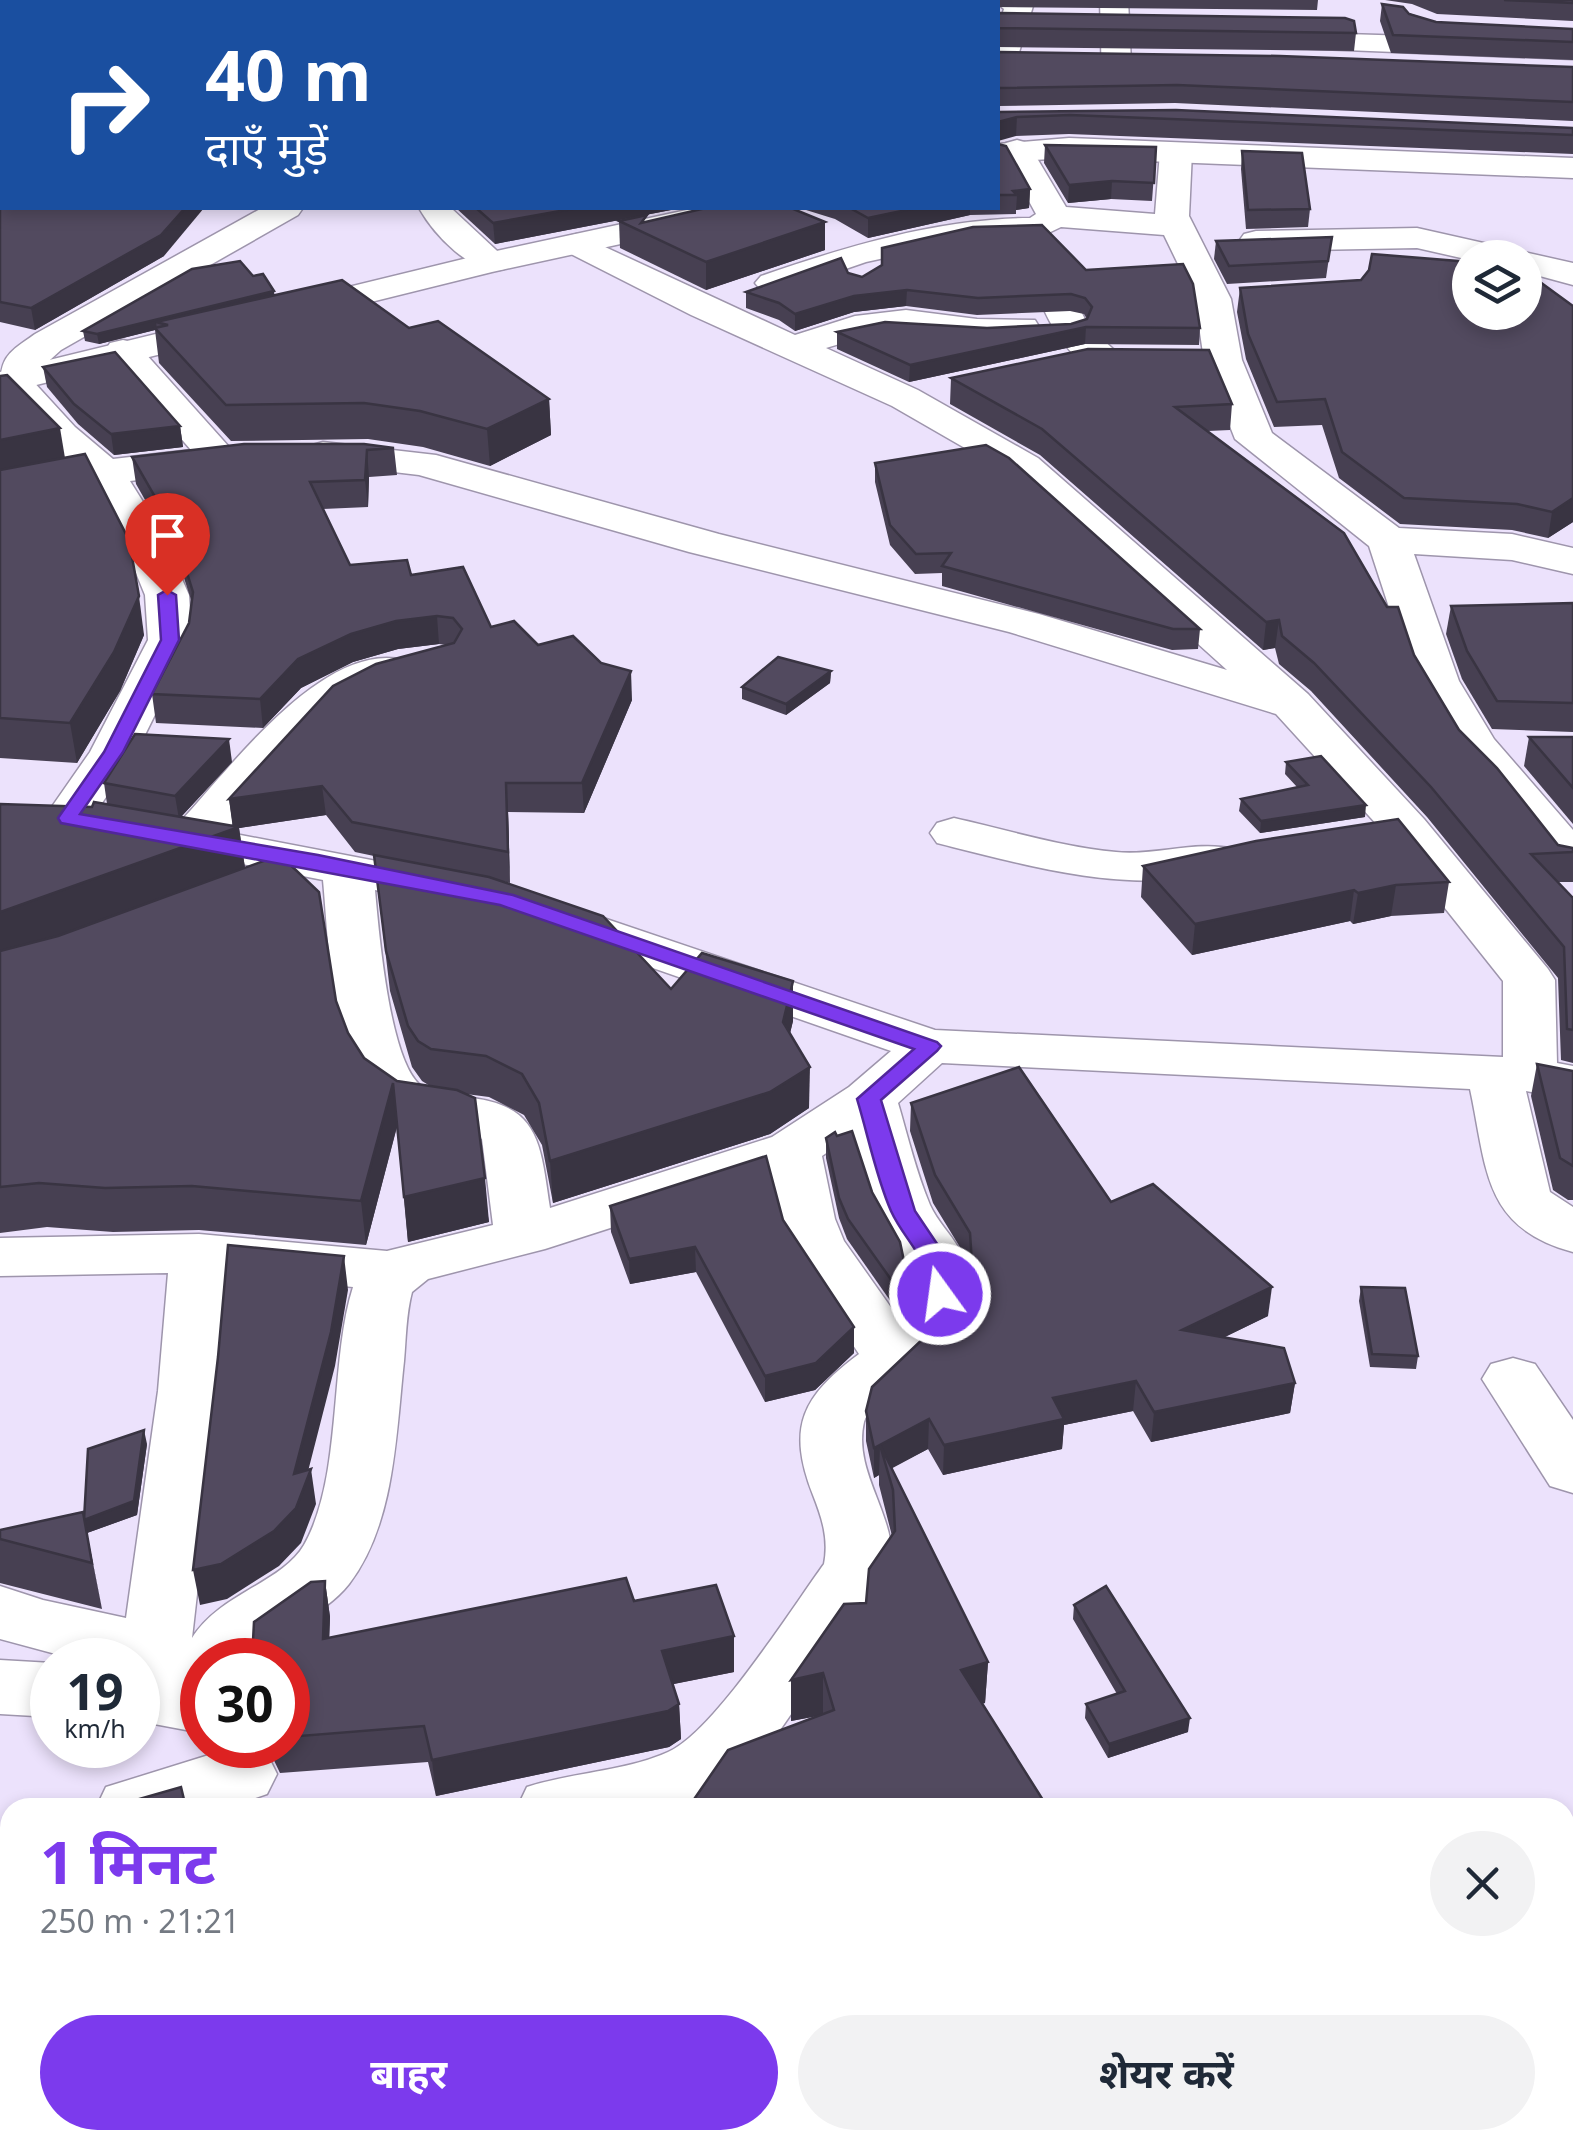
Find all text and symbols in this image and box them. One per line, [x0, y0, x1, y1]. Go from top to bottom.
text: 40 m [205, 26, 372, 122]
icon: right [40, 40, 170, 170]
text: दाएँ मुड़ें [205, 117, 328, 178]
map controls [1452, 240, 1542, 330]
button: layers [1452, 240, 1542, 330]
pin [125, 493, 210, 596]
icon: arrive [140, 508, 195, 563]
position arrow [888, 1242, 992, 1346]
speed limit sign: 30 [180, 1638, 310, 1768]
text: 19 [66, 1657, 124, 1725]
text: km/h [64, 1711, 126, 1745]
text: 1 मिनट [40, 1820, 216, 1902]
button: close [1430, 1831, 1535, 1936]
text: 250 m · 21:21 [40, 1899, 240, 1942]
button: बाहर [40, 2015, 778, 2130]
button: शेयर करें [798, 2015, 1535, 2130]

